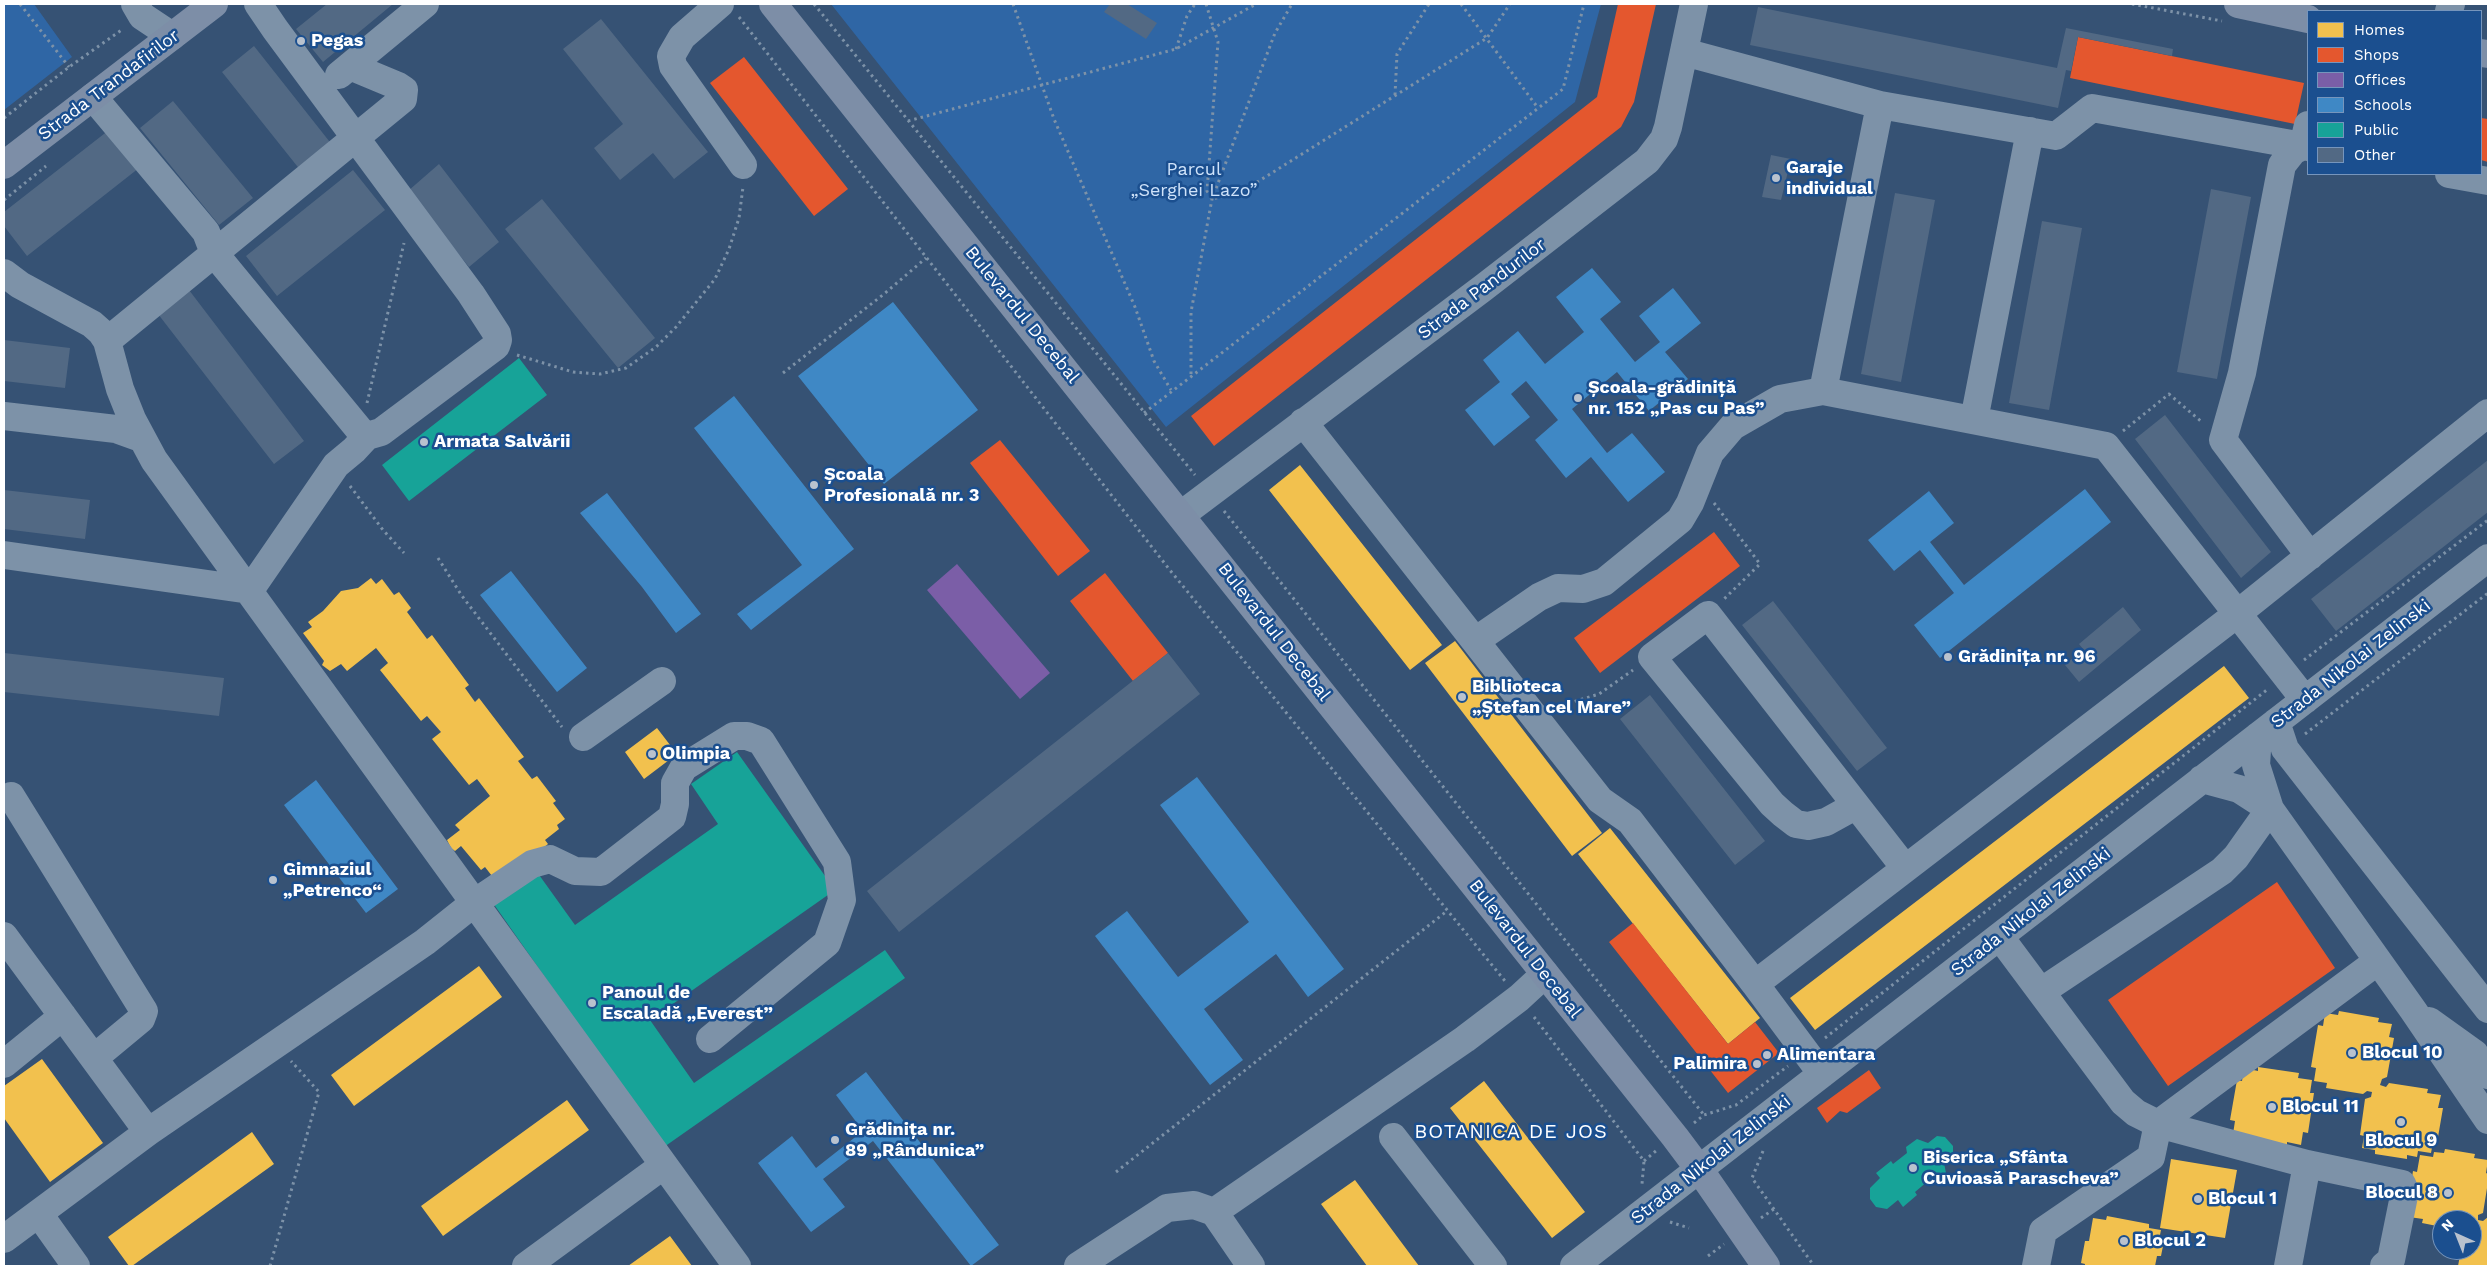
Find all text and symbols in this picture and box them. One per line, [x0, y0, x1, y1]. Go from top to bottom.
legend [2307, 10, 2482, 175]
text: Homes [2354, 21, 2405, 39]
street label: Strada Trandafirilor [34, 25, 184, 145]
place label: Pegas [311, 30, 363, 52]
marker: Pegas [295, 35, 307, 47]
text: Shops [2354, 46, 2399, 64]
text: Offices [2354, 71, 2406, 89]
text: Schools [2354, 96, 2412, 114]
text: Public [2354, 121, 2399, 139]
text: Other [2354, 146, 2396, 164]
place label: Garaje individual [1786, 157, 1873, 200]
park label: Parcul „Serghei Lazo” [1130, 159, 1258, 202]
marker: Garaje individual [1770, 172, 1782, 184]
street label: Strada Pandurilor [1414, 234, 1550, 344]
street label: Bulevardul Decebal [960, 242, 1084, 388]
place label: Școala-grădiniță nr. 152 „Pas cu Pas” [1588, 377, 1764, 419]
marker: Școala-grădiniță nr. 152 „Pas cu Pas” [1572, 392, 1584, 404]
place label: Armata Salvării [434, 431, 571, 453]
marker: Armata Salvării [418, 436, 430, 448]
place label: Școala Profesională nr. 3 [824, 464, 980, 506]
marker: Școala Profesională nr. 3 [808, 479, 820, 491]
street label: Bulevardul Decebal [1213, 558, 1335, 706]
street label: Strada Nikolai Zelinski [2267, 595, 2435, 733]
place label: Grădinița nr. 96 [1958, 646, 2096, 668]
marker: Grădinița nr. 96 [1942, 651, 1954, 663]
place label: Biblioteca „Ștefan cel Mare” [1472, 676, 1631, 719]
marker: Biblioteca „Ștefan cel Mare” [1456, 691, 1468, 703]
place label: Olimpia [662, 743, 730, 765]
marker: Olimpia [646, 748, 658, 760]
street label: Strada Nikolai Zelinski [1947, 843, 2115, 981]
place label: Gimnaziul „Petrenco“ [283, 859, 382, 902]
marker: Gimnaziul „Petrenco“ [267, 874, 279, 886]
street label: Bulevardul Decebal [1464, 875, 1586, 1023]
place label: Panoul de Escaladă „Everest” [602, 982, 773, 1024]
marker: Panoul de Escaladă „Everest” [586, 997, 598, 1009]
place label: Blocul 10 [2362, 1042, 2443, 1064]
place label: Alimentara [1777, 1044, 1875, 1066]
marker: Blocul 10 [2346, 1047, 2358, 1059]
marker: Alimentara [1761, 1049, 1773, 1061]
place label: Palimira [1673, 1053, 1747, 1075]
marker: Palimira [1751, 1058, 1763, 1070]
street label: Strada Nikolai Zelinski [1627, 1091, 1795, 1229]
place label: Blocul 11 [2282, 1096, 2359, 1118]
marker: Blocul 11 [2266, 1101, 2278, 1113]
marker: Blocul 9 [2395, 1116, 2407, 1128]
place label: Grădinița nr. 89 „Rândunica” [845, 1119, 984, 1162]
district label: BOTANICA DE JOS [1412, 1120, 1610, 1144]
place label: Blocul 9 [2365, 1130, 2437, 1152]
marker: Grădinița nr. 89 „Rândunica” [829, 1134, 841, 1146]
place label: Biserica „Sfânta Cuvioasă Parascheva” [1923, 1147, 2119, 1190]
marker: Biserica „Sfânta Cuvioasă Parascheva” [1907, 1162, 1919, 1174]
place label: Blocul 8 [2365, 1182, 2438, 1204]
marker: Blocul 8 [2442, 1187, 2454, 1199]
place label: Blocul 1 [2208, 1188, 2277, 1210]
marker: Blocul 1 [2192, 1193, 2204, 1205]
north arrow [2432, 1210, 2482, 1260]
text: N [2438, 1216, 2457, 1234]
place label: Blocul 2 [2134, 1230, 2206, 1252]
marker: Blocul 2 [2118, 1235, 2130, 1247]

